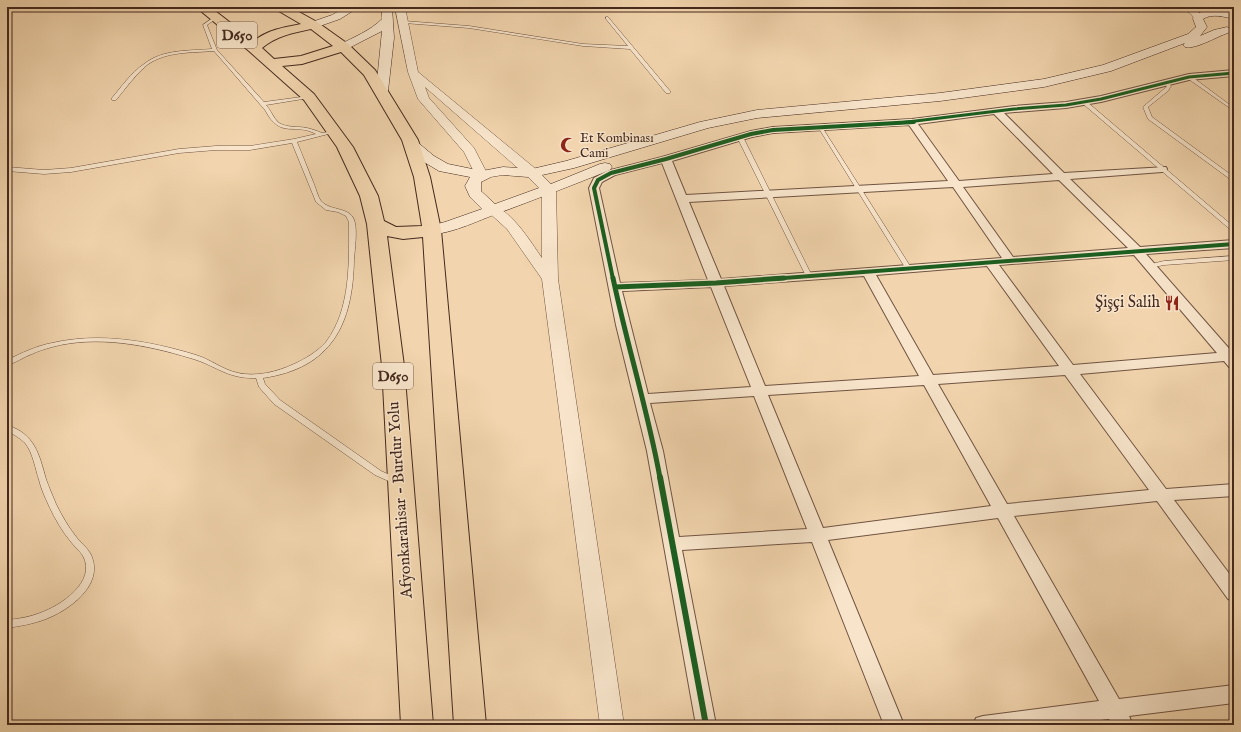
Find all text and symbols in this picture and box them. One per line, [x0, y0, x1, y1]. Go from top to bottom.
road number: D650 [217, 22, 257, 48]
place label: Et Kombinası Cami [580, 130, 654, 162]
mosque icon: Et Kombinası Cami [559, 136, 577, 154]
place label: Şişçi Salih [1095, 293, 1160, 313]
restaurant icon: Şişçi Salih [1163, 294, 1181, 312]
road number: D650 [373, 363, 413, 389]
street label: Afyonkarahisar - Burdur Yolu [384, 401, 418, 600]

